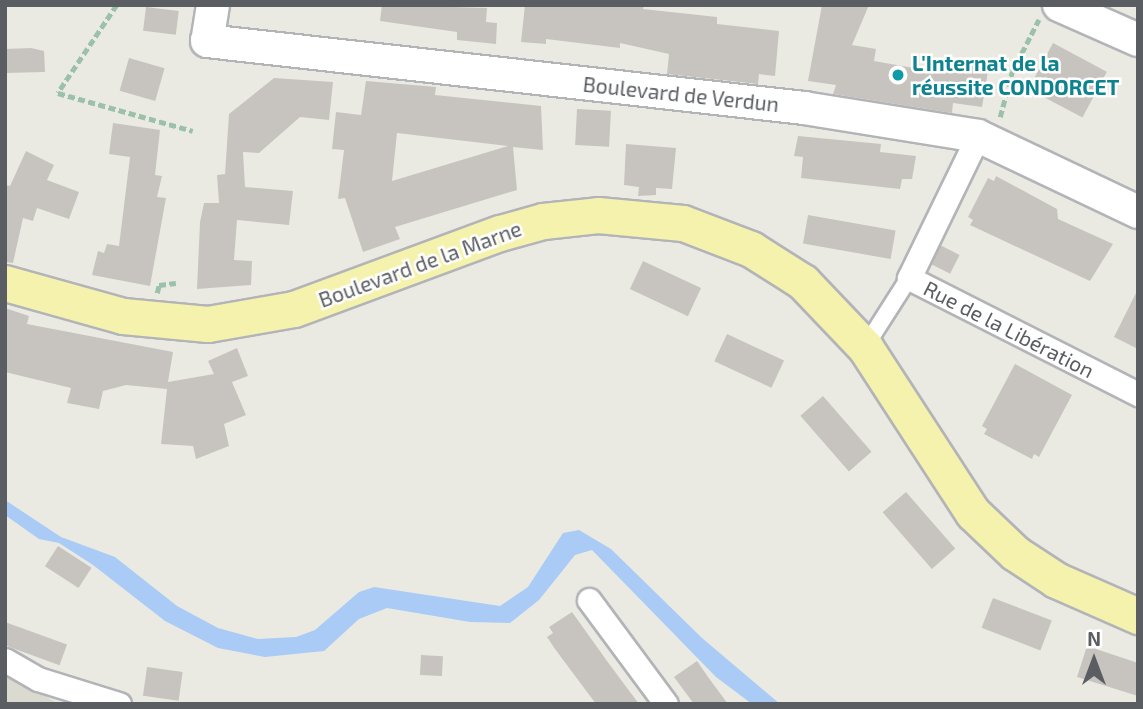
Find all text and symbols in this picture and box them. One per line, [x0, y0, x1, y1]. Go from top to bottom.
place label: L'Internat de la réussite CONDORCET [912, 50, 1119, 100]
marker: L'Internat de la réussite CONDORCET [890, 67, 906, 83]
street label: Boulevard de Verdun [581, 71, 781, 117]
street label: Boulevard de la Marne [315, 216, 525, 312]
street label: Rue de la Libération [920, 275, 1098, 383]
north arrow [1059, 625, 1129, 695]
text: N [1087, 627, 1101, 650]

